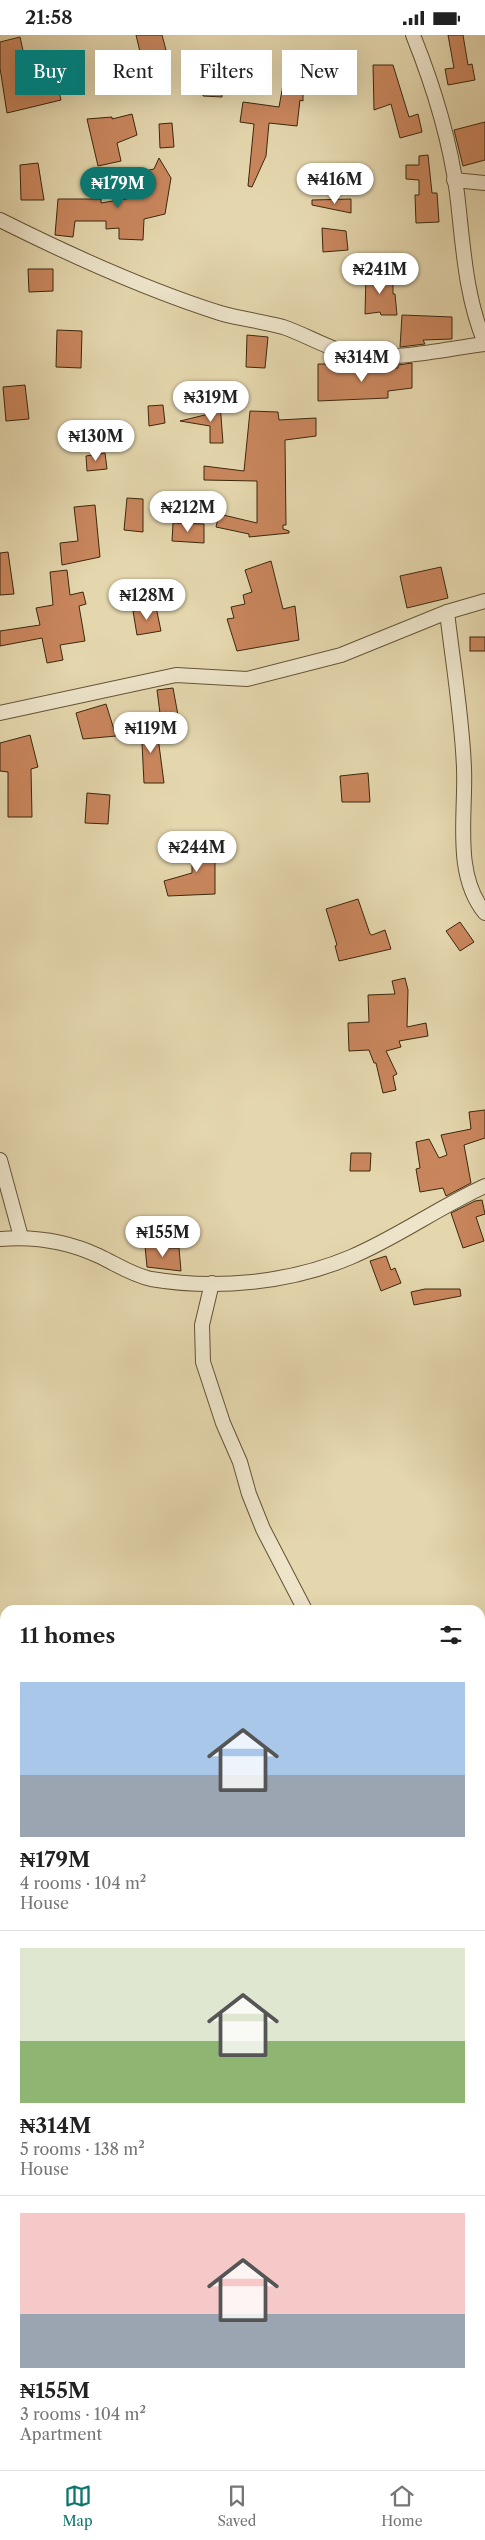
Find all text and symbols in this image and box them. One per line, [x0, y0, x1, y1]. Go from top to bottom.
text: 21:58 [25, 6, 73, 29]
chip: Buy [15, 50, 85, 95]
chip: Rent [95, 50, 171, 95]
chip: Filters [181, 50, 272, 95]
chip: New [282, 50, 357, 95]
pin: ₦416M [300, 163, 370, 205]
pin: ₦179M [83, 167, 153, 209]
text: ₦416M [308, 169, 362, 189]
text: ₦179M [91, 173, 145, 193]
pin: ₦241M [345, 253, 415, 295]
text: ₦241M [353, 259, 407, 279]
pin: ₦314M [327, 341, 397, 383]
text: ₦314M [335, 347, 389, 367]
pin: ₦319M [176, 381, 246, 423]
text: ₦319M [184, 387, 238, 407]
pin: ₦130M [61, 419, 131, 462]
text: ₦130M [69, 426, 123, 446]
pin: ₦212M [153, 491, 223, 533]
text: ₦212M [161, 497, 215, 517]
pin: ₦128M [112, 579, 182, 621]
text: ₦128M [119, 585, 175, 605]
pin: ₦119M [116, 711, 186, 754]
text: ₦119M [125, 718, 177, 738]
pin: ₦244M [162, 831, 232, 873]
text: ₦244M [169, 837, 225, 857]
pin: ₦155M [128, 1215, 198, 1258]
text: ₦155M [136, 1222, 190, 1242]
icon: filters [437, 1621, 465, 1649]
text: 11 homes [20, 1623, 115, 1648]
icon: home [198, 1715, 288, 1805]
text: ₦179M [20, 1847, 90, 1872]
text: 4 rooms · 104 m² [20, 1873, 146, 1893]
text: House [20, 1893, 69, 1913]
icon: home [198, 1980, 288, 2070]
text: ₦314M [20, 2113, 91, 2138]
text: 5 rooms · 138 m² [20, 2139, 145, 2159]
text: House [20, 2159, 69, 2179]
icon: home [198, 2245, 288, 2335]
text: ₦155M [20, 2378, 90, 2403]
text: 3 rooms · 104 m² [20, 2404, 146, 2424]
text: Apartment [20, 2424, 102, 2444]
tab: Map [62, 2482, 93, 2530]
tab: Saved [218, 2482, 256, 2530]
tab: Home [381, 2482, 422, 2530]

